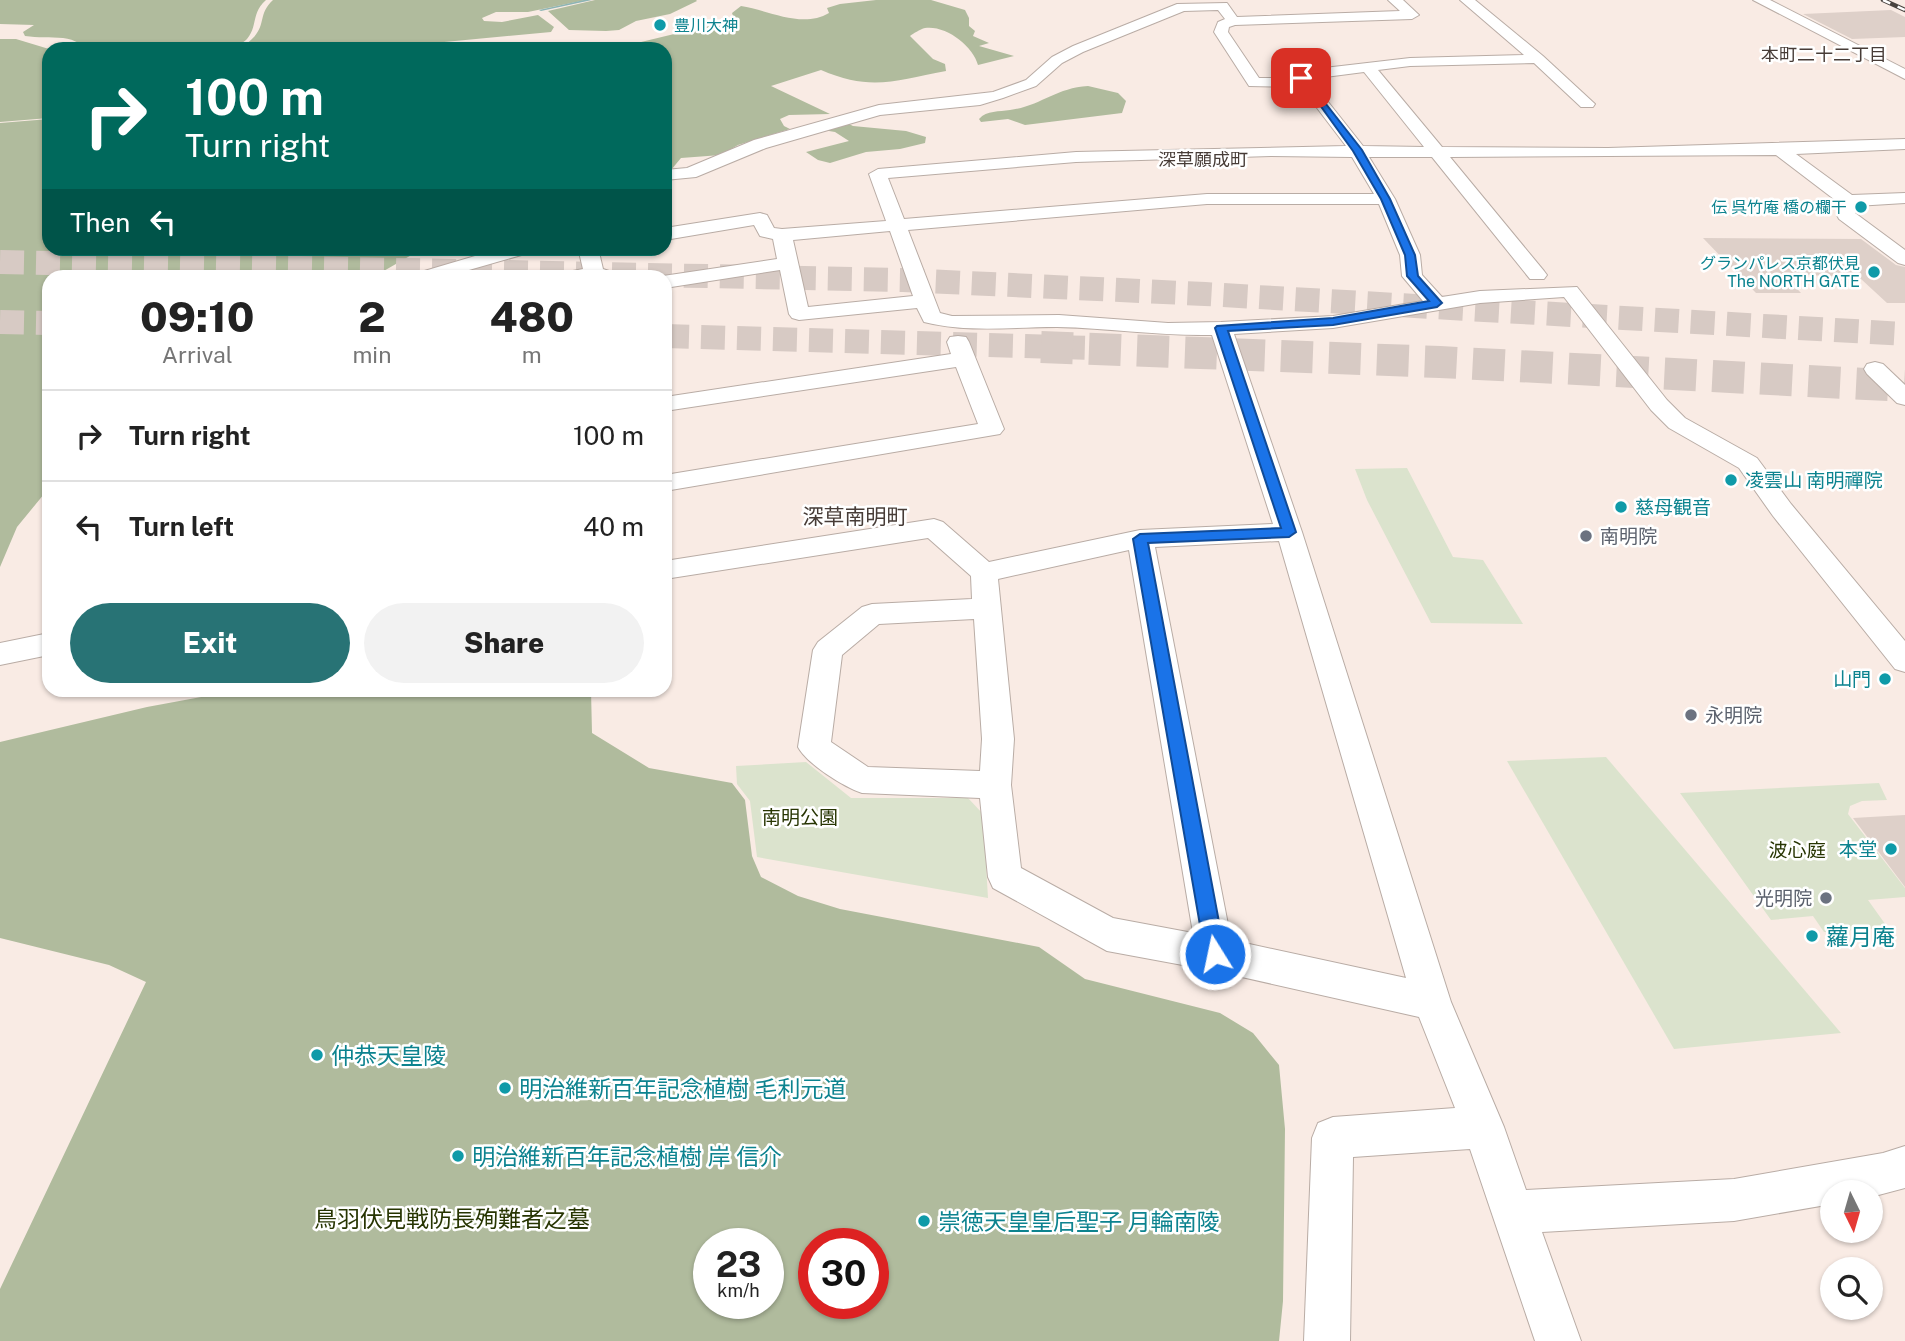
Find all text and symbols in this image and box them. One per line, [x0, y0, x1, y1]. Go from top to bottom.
place label: 豊川大神 [674, 16, 738, 35]
marker: 豊川大神 [652, 17, 668, 33]
district label: 本町二十二丁目 [1761, 44, 1887, 65]
pin [1271, 48, 1331, 108]
icon: arrive [1282, 59, 1320, 97]
text: 100 m [185, 68, 324, 126]
icon: right [70, 70, 161, 161]
text: Turn right [185, 127, 330, 164]
district label: 深草願成町 [1158, 149, 1248, 170]
place label: 伝 呉竹庵 橋の欄干 [1711, 198, 1847, 217]
marker: 伝 呉竹庵 橋の欄干 [1853, 199, 1869, 215]
icon: left [144, 203, 182, 241]
text: Then [70, 207, 130, 238]
place label: グランパレス京都伏見 The NORTH GATE [1700, 254, 1860, 291]
marker: グランパレス京都伏見 The NORTH GATE [1866, 264, 1882, 280]
text: 09:10 [140, 292, 254, 341]
text: 2 [358, 292, 386, 341]
text: 480 [490, 292, 574, 341]
text: Arrival [162, 341, 233, 368]
text: min [352, 341, 391, 368]
text: m [522, 341, 542, 368]
icon: right [70, 417, 108, 455]
text: Turn right [129, 420, 251, 451]
text: 100 m [573, 420, 644, 451]
place label: 凌雲山 南明禪院 [1745, 469, 1883, 491]
marker: 凌雲山 南明禪院 [1723, 472, 1739, 488]
place label: 慈母観音 [1635, 496, 1711, 518]
marker: 慈母観音 [1613, 499, 1629, 515]
district label: 深草南明町 [803, 504, 908, 529]
icon: left [70, 508, 108, 546]
text: Turn left [129, 511, 234, 542]
text: 40 m [583, 511, 644, 542]
place label: 南明院 [1600, 525, 1657, 547]
marker: 南明院 [1578, 528, 1594, 544]
button: Exit [70, 603, 350, 683]
button: Share [364, 603, 644, 683]
place label: 山門 [1833, 668, 1871, 690]
marker: 山門 [1877, 671, 1893, 687]
place label: 永明院 [1705, 704, 1762, 726]
marker: 永明院 [1683, 707, 1699, 723]
park label: 南明公園 [762, 806, 838, 828]
place label: 本堂 [1839, 838, 1877, 860]
park label: 波心庭 [1768, 839, 1826, 861]
marker: 本堂 [1883, 841, 1899, 857]
place label: 光明院 [1755, 887, 1812, 909]
marker: 光明院 [1818, 890, 1834, 906]
position arrow [1178, 917, 1252, 991]
place label: 蘿月庵 [1826, 923, 1895, 950]
marker: 蘿月庵 [1804, 928, 1820, 944]
place label: 仲恭天皇陵 [331, 1042, 446, 1069]
marker: 仲恭天皇陵 [309, 1047, 325, 1063]
place label: 明治維新百年記念植樹 毛利元道 [519, 1075, 847, 1102]
marker: 明治維新百年記念植樹 毛利元道 [497, 1080, 513, 1096]
place label: 明治維新百年記念植樹 岸 信介 [472, 1143, 782, 1170]
marker: 明治維新百年記念植樹 岸 信介 [450, 1148, 466, 1164]
north arrow [1820, 1180, 1883, 1242]
map controls [1820, 1180, 1883, 1320]
park label: 鳥羽伏見戦防長殉難者之墓 [314, 1205, 590, 1232]
place label: 崇徳天皇皇后聖子 月輪南陵 [938, 1208, 1220, 1235]
marker: 崇徳天皇皇后聖子 月輪南陵 [916, 1213, 932, 1229]
speed limit sign: 30 [798, 1228, 889, 1319]
text: 23 [716, 1244, 761, 1285]
button: search [1820, 1257, 1883, 1320]
text: km/h [717, 1280, 760, 1301]

